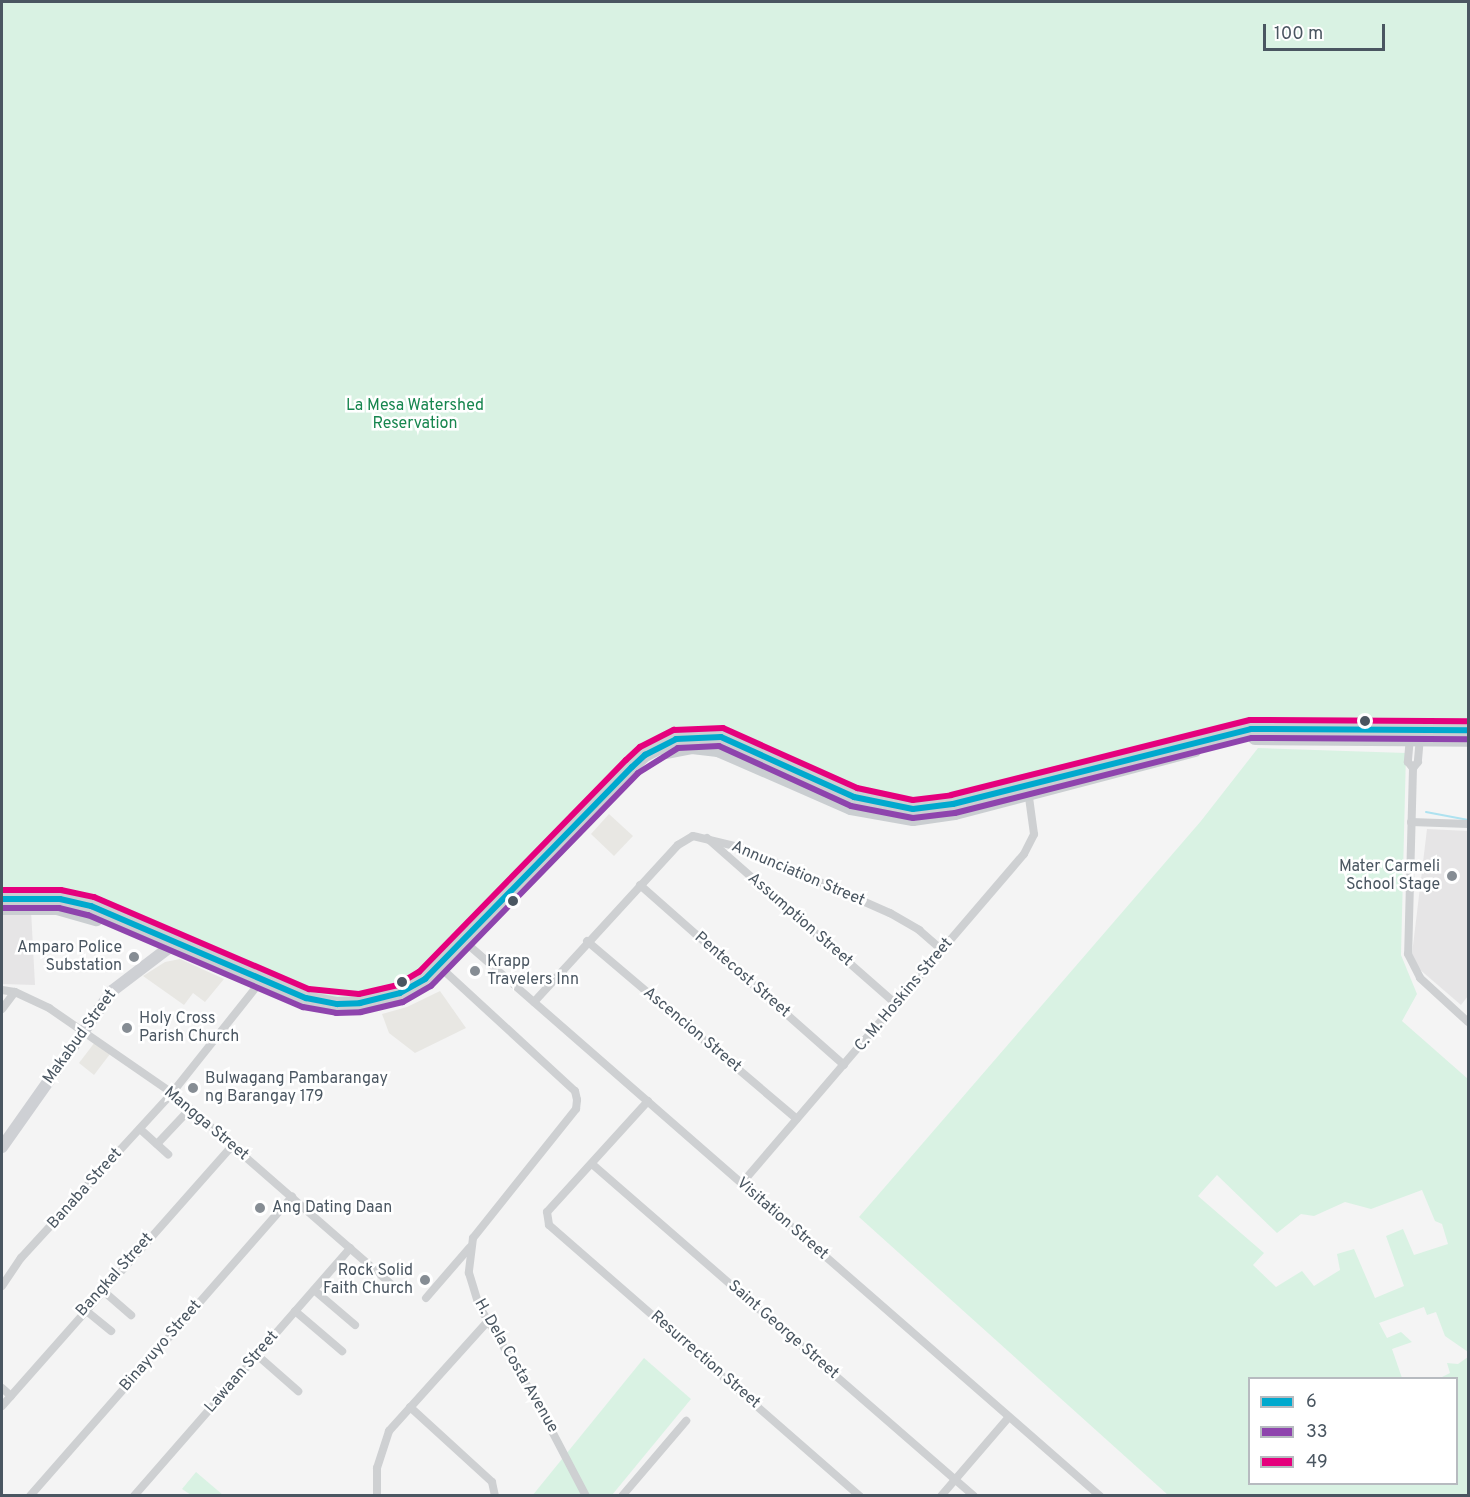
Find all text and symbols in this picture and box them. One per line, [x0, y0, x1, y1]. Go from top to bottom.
scale bar [1266, 12, 1388, 50]
text: 100 m [1274, 23, 1323, 46]
park label: La Mesa Watershed Reservation [346, 396, 484, 434]
unlabelled marker [1359, 715, 1371, 727]
street label: Annunciation Street [728, 837, 868, 911]
place label: Mater Carmeli School Stage [1339, 857, 1440, 895]
street label: Assumption Street [744, 869, 856, 971]
marker: Mater Carmeli School Stage [1445, 869, 1459, 883]
unlabelled marker [507, 895, 519, 907]
street label: Pentecost Street [690, 928, 794, 1022]
street label: C. M. Hoskins Street [851, 934, 957, 1056]
place label: Amparo Police Substation [17, 938, 122, 976]
marker: Amparo Police Substation [127, 950, 141, 964]
place label: Krapp Travelers Inn [487, 952, 579, 990]
marker: Krapp Travelers Inn [468, 964, 482, 978]
unlabelled marker [396, 976, 408, 988]
street label: Ascencion Street [639, 983, 745, 1077]
street label: Makabud Street [39, 986, 121, 1088]
place label: Holy Cross Parish Church [139, 1009, 239, 1047]
marker: Holy Cross Parish Church [120, 1021, 134, 1035]
place label: Bulwagang Pambarangay ng Barangay 179 [205, 1069, 388, 1107]
marker: Bulwagang Pambarangay ng Barangay 179 [186, 1081, 200, 1095]
street label: Mangga Street [160, 1083, 252, 1165]
street label: Banaba Street [44, 1145, 126, 1233]
street label: Visitation Street [732, 1174, 832, 1264]
place label: Ang Dating Daan [272, 1198, 392, 1218]
marker: Ang Dating Daan [253, 1201, 267, 1215]
street label: Bangkal Street [72, 1229, 158, 1321]
place label: Rock Solid Faith Church [323, 1261, 413, 1299]
marker: Rock Solid Faith Church [418, 1273, 432, 1287]
street label: Saint George Street [724, 1277, 842, 1383]
street label: H. Dela Costa Avenue [470, 1295, 562, 1437]
street label: Binayuyo Street [116, 1296, 206, 1396]
street label: Resurrection Street [646, 1307, 764, 1413]
street label: Lawaan Street [201, 1327, 283, 1417]
legend [1248, 1377, 1458, 1485]
text: 6 [1306, 1391, 1317, 1414]
text: 33 [1306, 1421, 1328, 1444]
text: 49 [1306, 1451, 1328, 1474]

